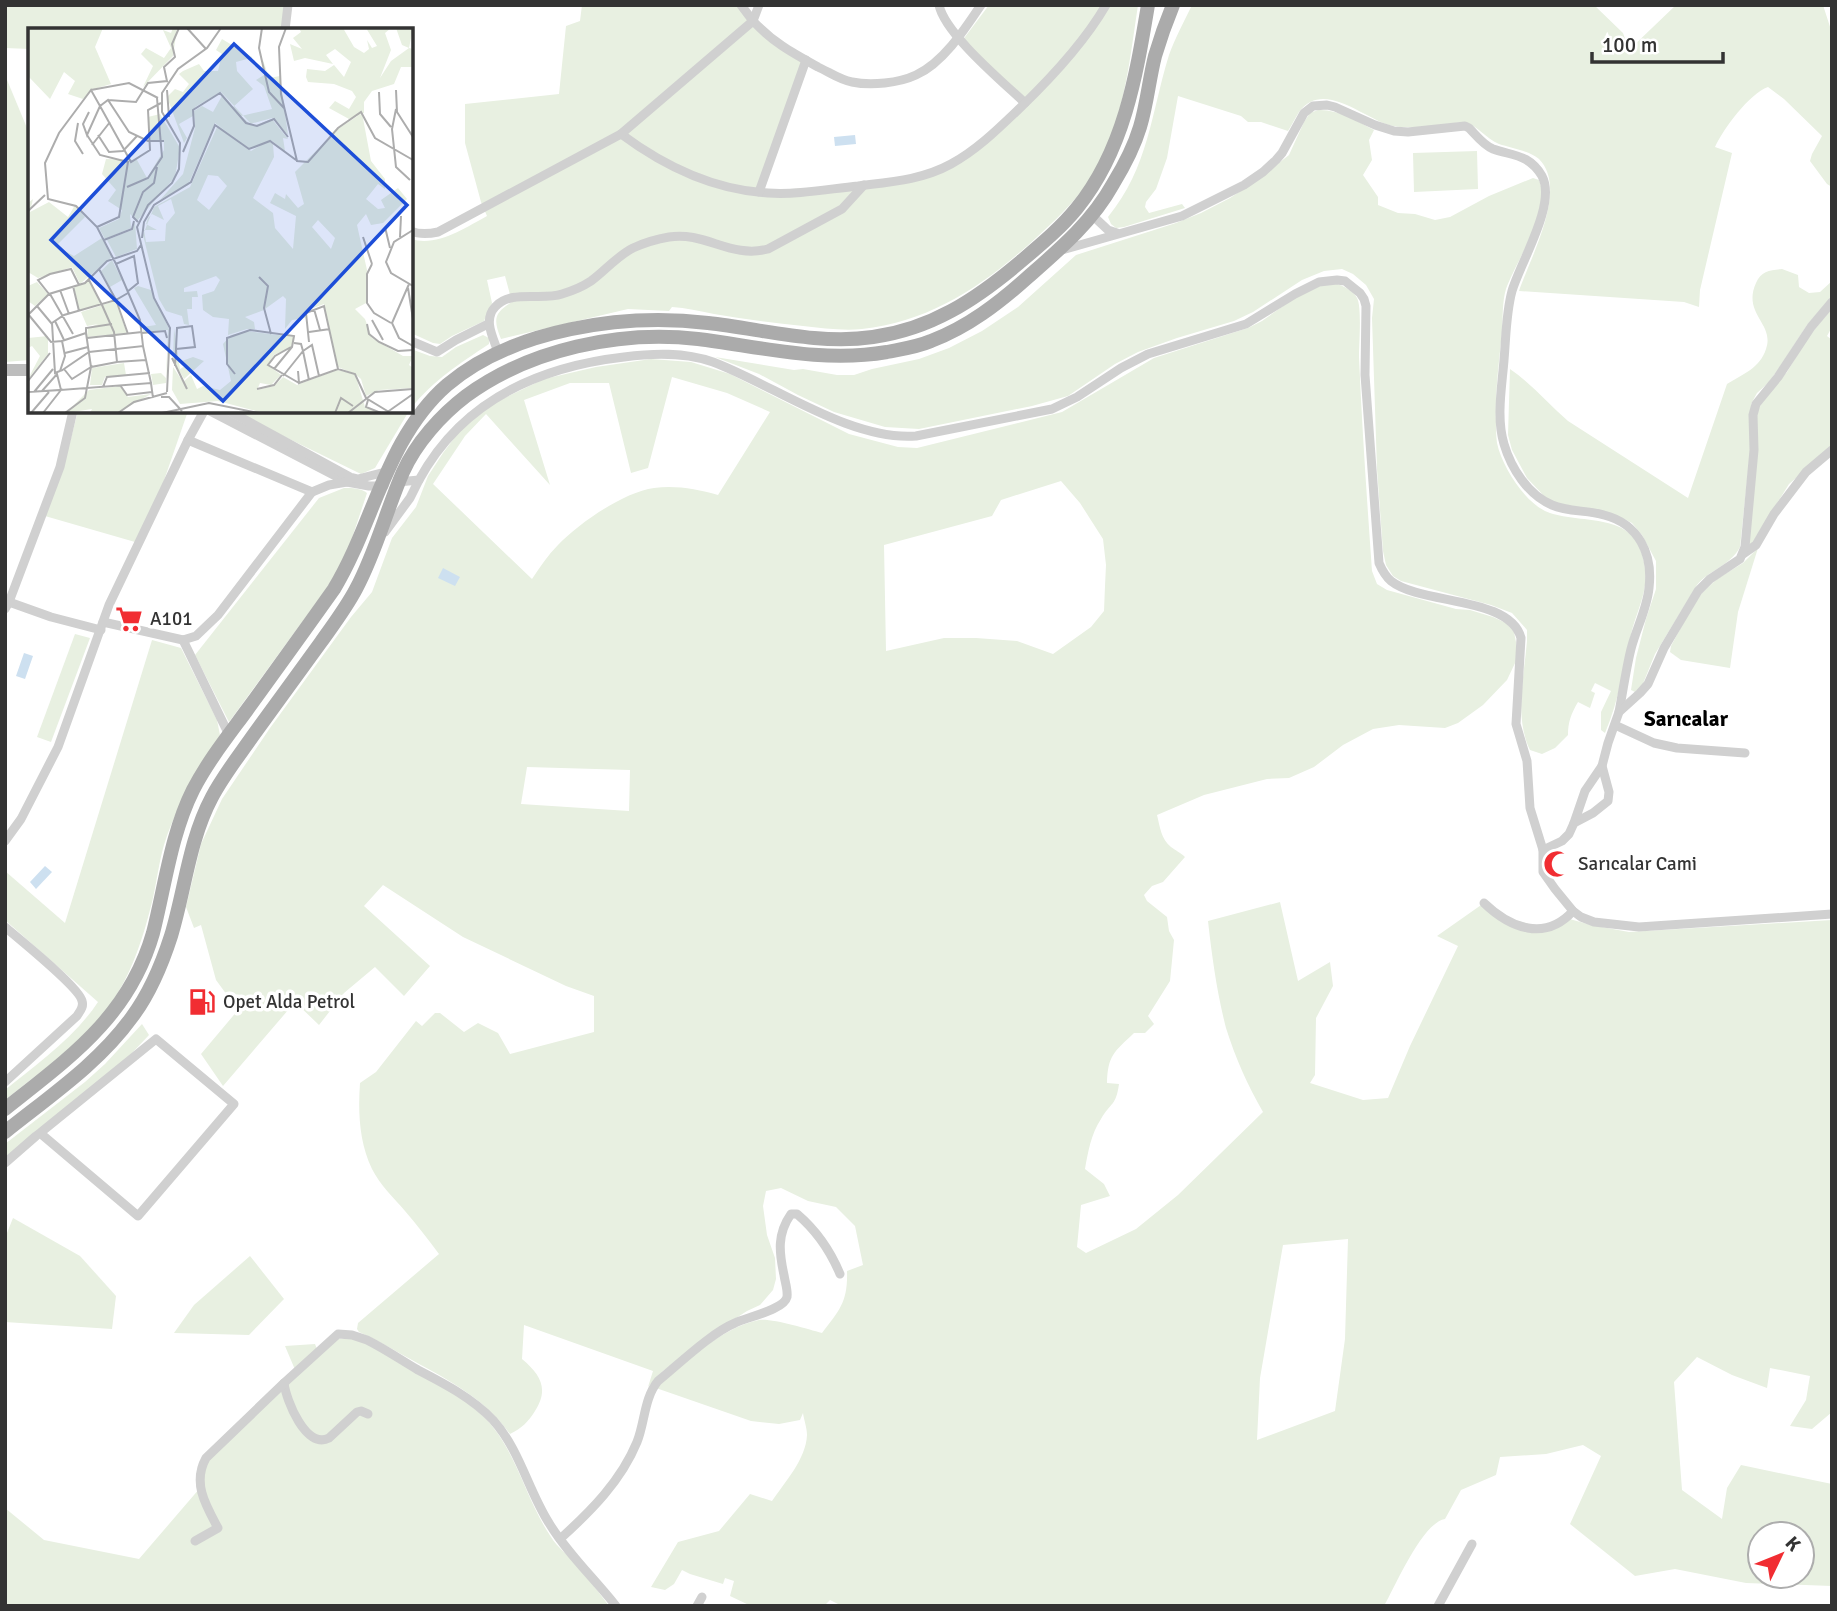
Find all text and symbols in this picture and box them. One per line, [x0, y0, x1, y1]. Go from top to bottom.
scale bar [1592, 21, 1723, 65]
inset map [28, 28, 413, 413]
text: 100 m [1602, 32, 1657, 58]
supermarket icon: A101 [114, 604, 144, 634]
place label: A101 [150, 607, 192, 631]
district label: Sarıcalar [1644, 706, 1729, 732]
mosque icon: Sarıcalar Cami [1542, 849, 1572, 879]
place label: Sarıcalar Cami [1578, 852, 1697, 876]
fuel station icon: Opet Alda Petrol [187, 987, 217, 1017]
place label: Opet Alda Petrol [223, 990, 355, 1014]
north arrow [1746, 1520, 1816, 1590]
text: K [1780, 1532, 1806, 1557]

